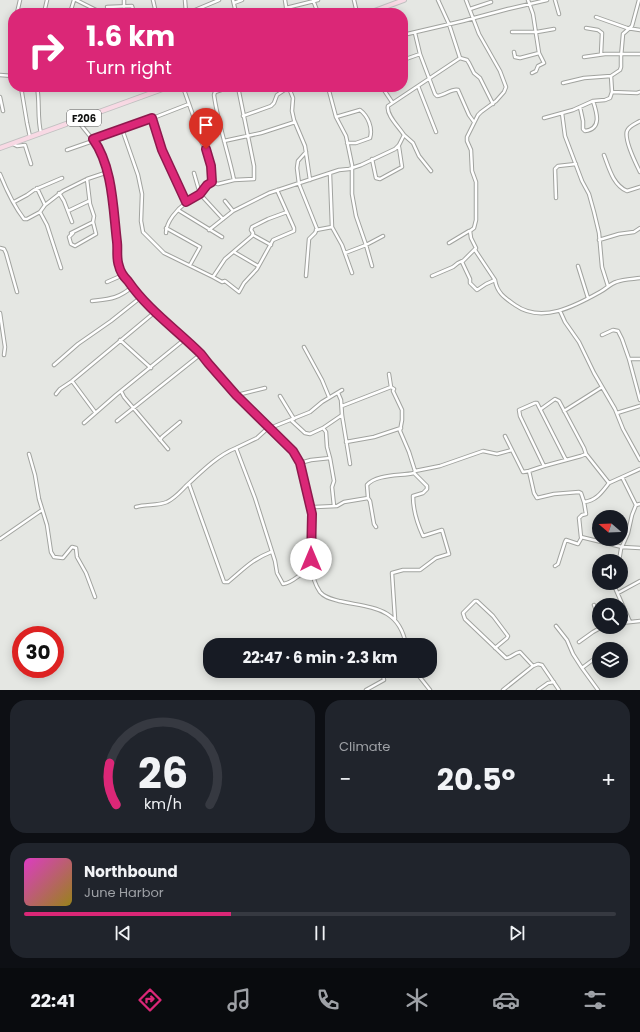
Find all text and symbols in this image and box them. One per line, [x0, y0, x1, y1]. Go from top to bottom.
text: 1.6 km [86, 17, 175, 56]
icon: right [20, 24, 72, 76]
text: Turn right [86, 55, 172, 80]
pin [189, 108, 223, 149]
road number: F206 [67, 110, 101, 126]
icon: arrive [195, 114, 217, 136]
north arrow [592, 510, 628, 546]
map controls [592, 510, 628, 678]
position arrow [290, 538, 332, 580]
button: sound [592, 554, 628, 590]
button: search [592, 598, 628, 634]
speed limit sign: 30 [12, 626, 64, 678]
button: layers [592, 642, 628, 678]
text: 22:47 · 6 min · 2.3 km [243, 647, 397, 668]
text: Climate [339, 737, 390, 756]
text: 26 [137, 743, 188, 802]
text: 20.5° [437, 758, 515, 801]
text: − [339, 764, 351, 795]
text: + [601, 764, 616, 795]
text: km/h [143, 793, 182, 813]
text: Northbound [84, 861, 178, 882]
text: June Harbor [84, 883, 164, 902]
icon: previous [112, 922, 134, 944]
icon: pause [309, 922, 331, 944]
icon: next [506, 922, 528, 944]
icon: directions [136, 986, 164, 1014]
icon: music [225, 986, 253, 1014]
icon: phone [314, 986, 342, 1014]
icon: climate [403, 986, 431, 1014]
icon: car [492, 986, 520, 1014]
icon: filters [581, 986, 609, 1014]
text: 22:41 [31, 988, 75, 1013]

